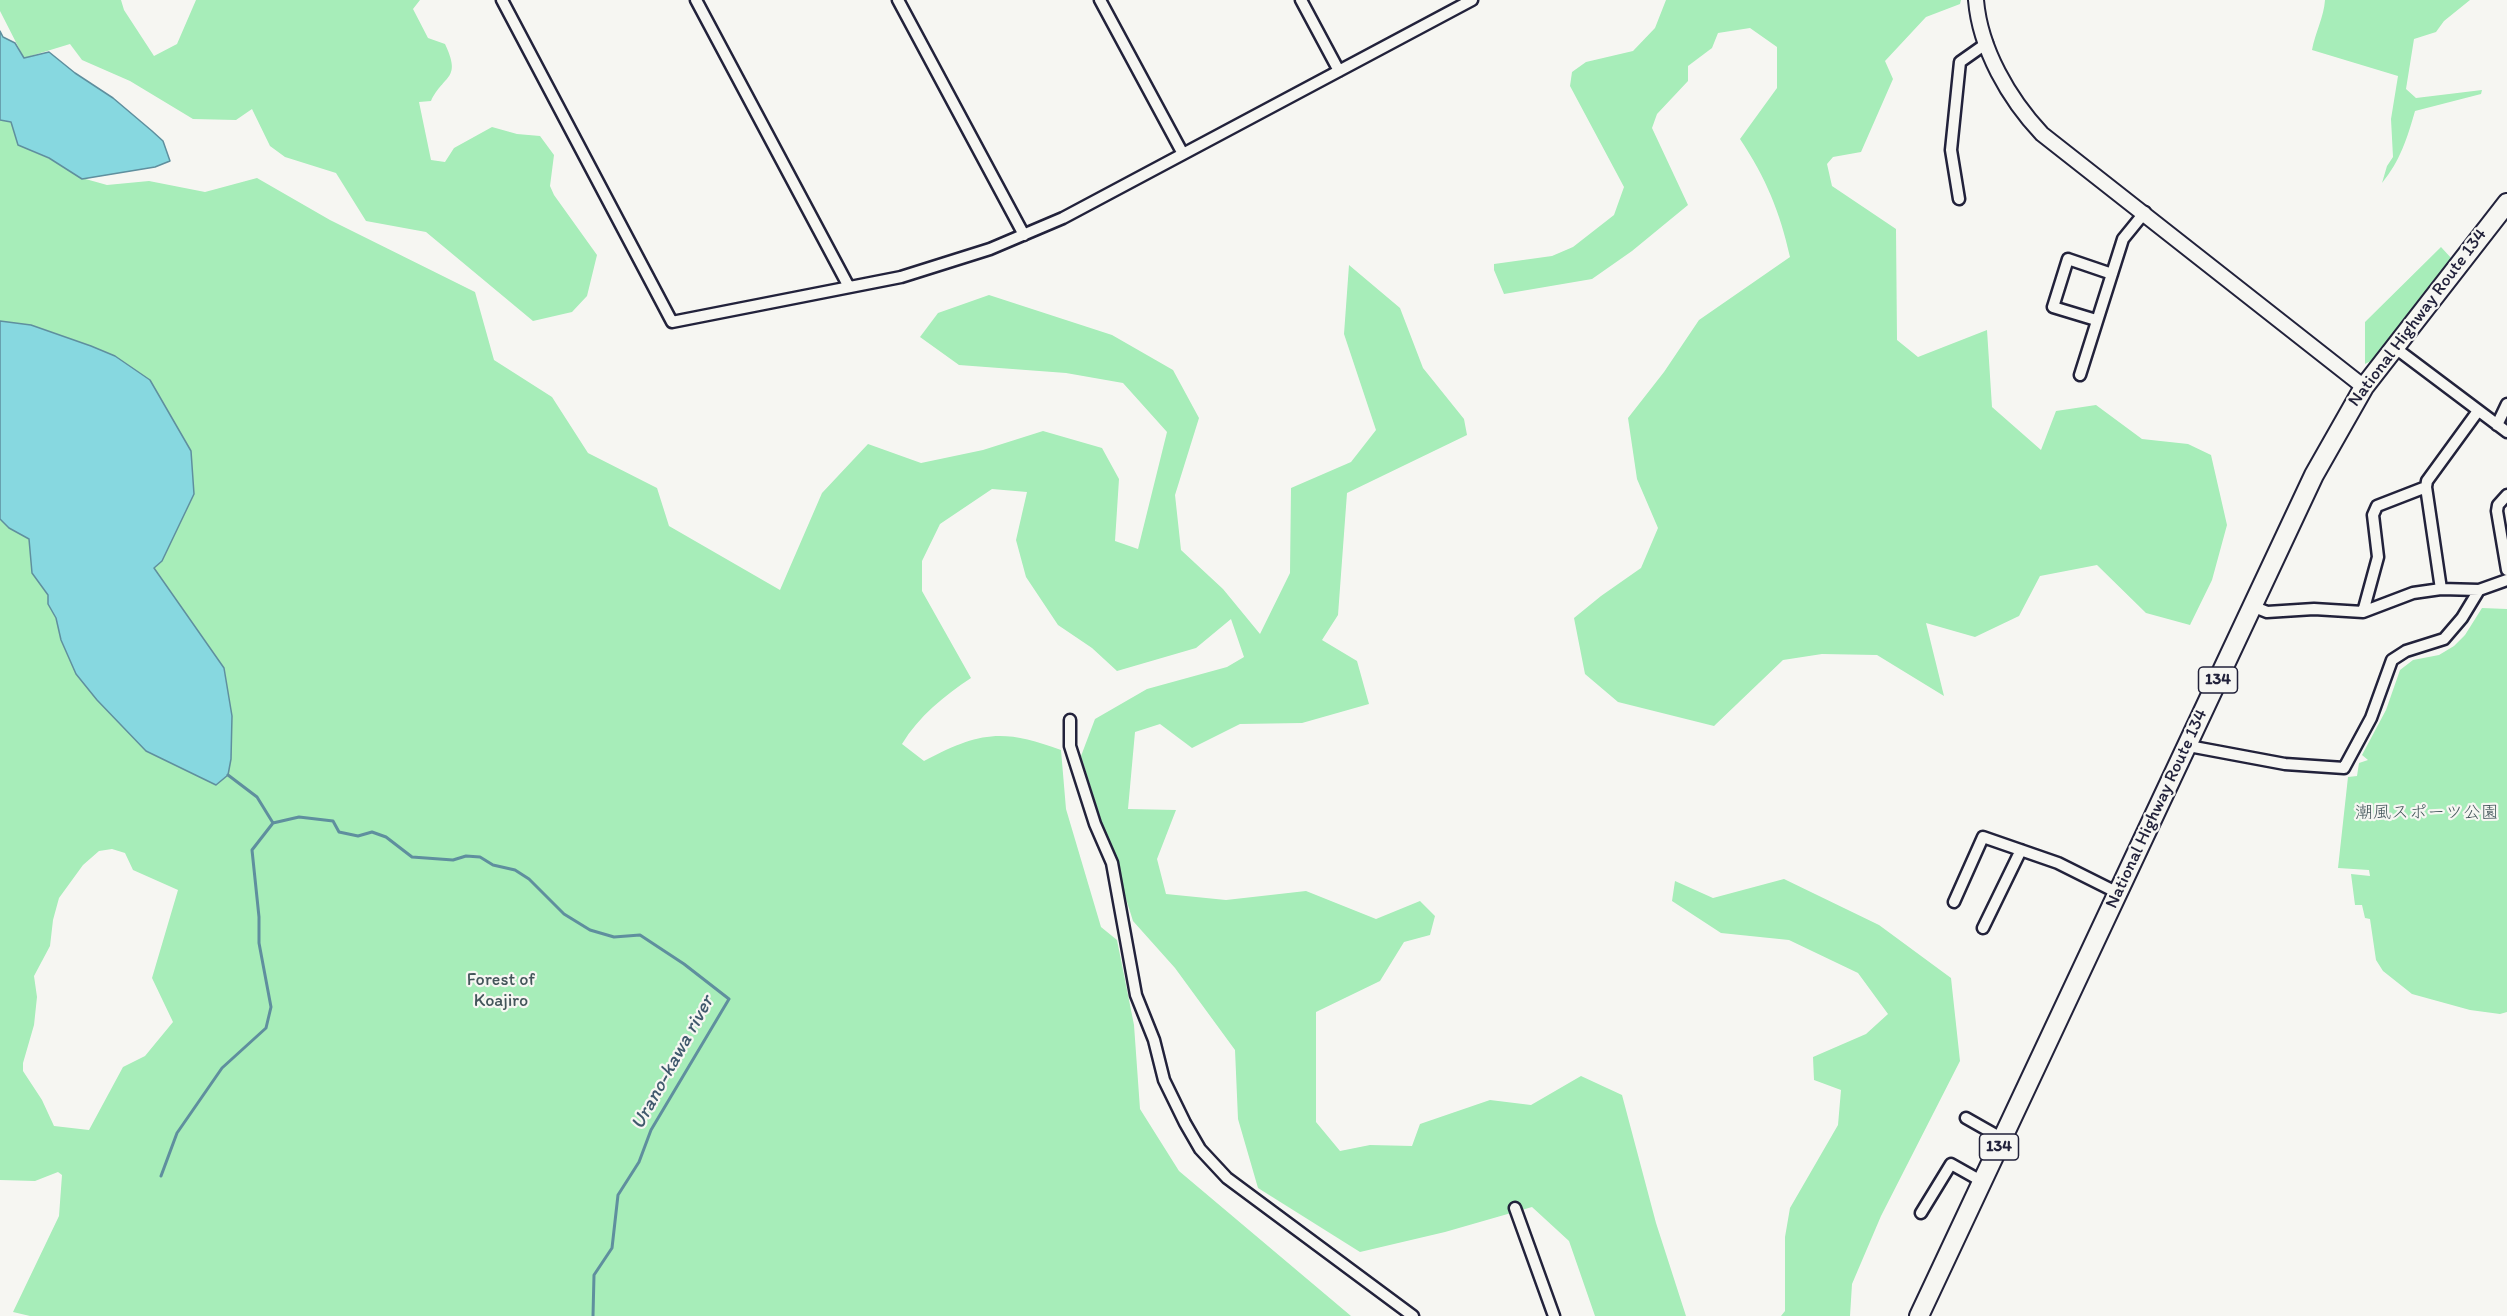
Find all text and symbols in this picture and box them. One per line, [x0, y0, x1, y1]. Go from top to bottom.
street label: National Highway Route 134 [2344, 225, 2492, 411]
road number: 134 [2198, 667, 2238, 693]
street label: National Highway Route 134 [2101, 706, 2213, 912]
park label: 潮風スポーツ公園 [2355, 802, 2499, 824]
park label: Forest of Koajiro [467, 969, 535, 1012]
water label: Urano-kawa river [626, 992, 720, 1134]
road number: 134 [1980, 1134, 2018, 1160]

